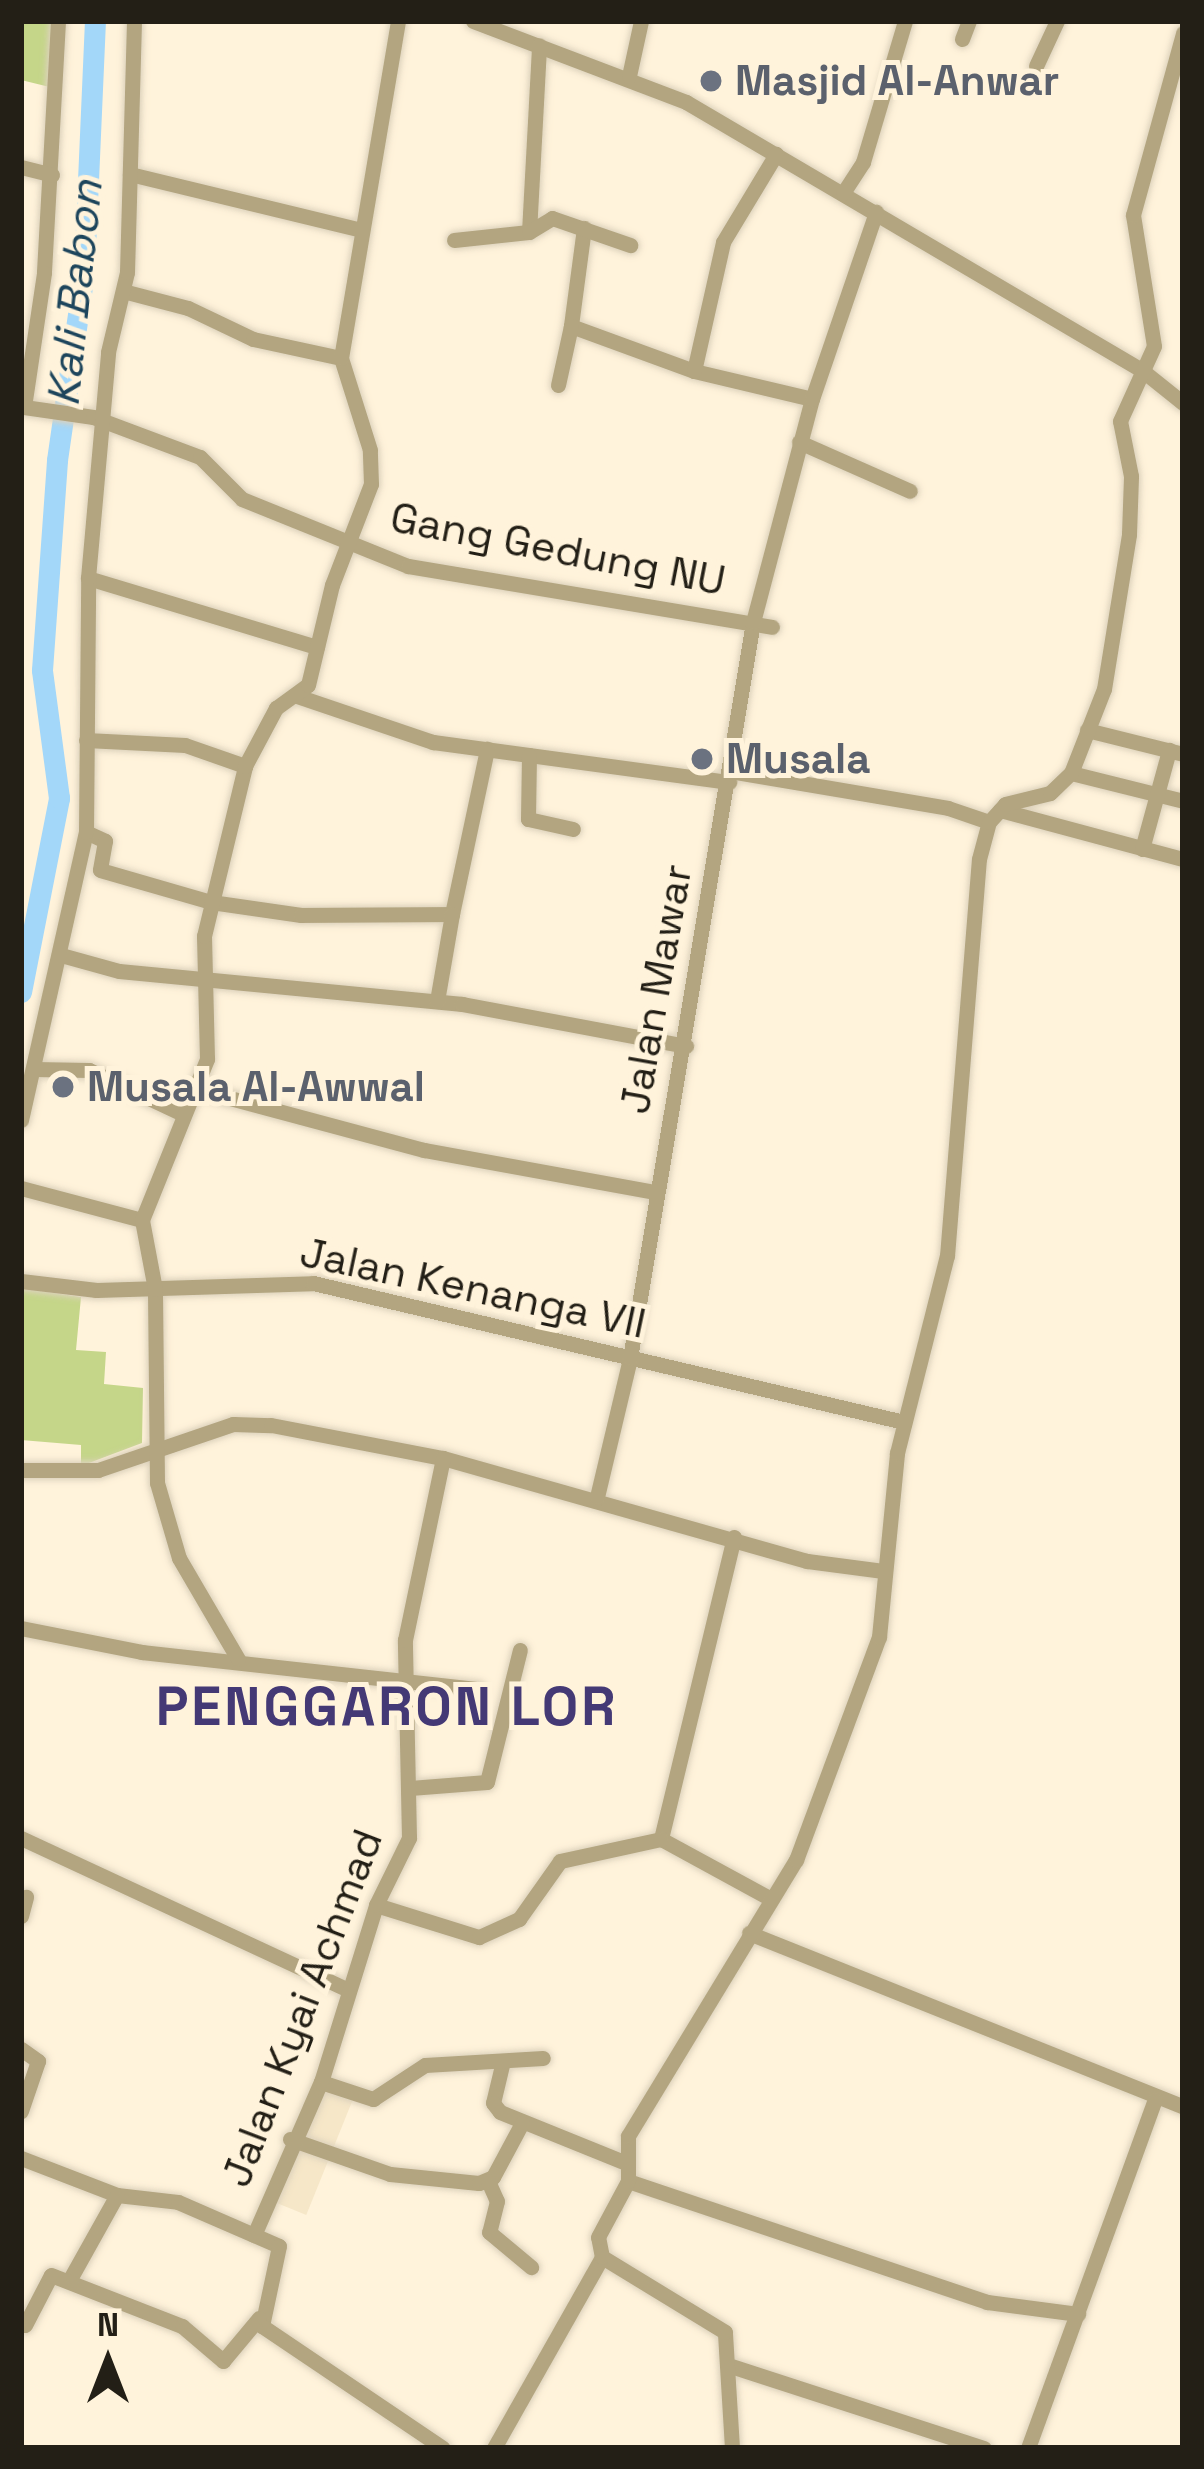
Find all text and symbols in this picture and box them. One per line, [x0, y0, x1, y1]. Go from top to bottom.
place label: Masjid Al-Anwar [735, 56, 1060, 106]
marker: Masjid Al-Anwar [698, 68, 724, 94]
water label: Kali Babon [36, 177, 114, 409]
street label: Gang Gedung NU [386, 492, 730, 606]
place label: Musala [726, 734, 870, 784]
marker: Musala [689, 746, 715, 772]
street label: Jalan Mawar [609, 860, 703, 1118]
place label: Musala Al-Awwal [87, 1062, 426, 1112]
marker: Musala Al-Awwal [50, 1074, 76, 1100]
street label: Jalan Kenanga VII [295, 1227, 651, 1349]
district label: PENGGARON LOR [156, 1675, 618, 1739]
street label: Jalan Kyai Achmad [211, 1822, 393, 2194]
north arrow [48, 2301, 168, 2421]
text: N [97, 2304, 119, 2346]

